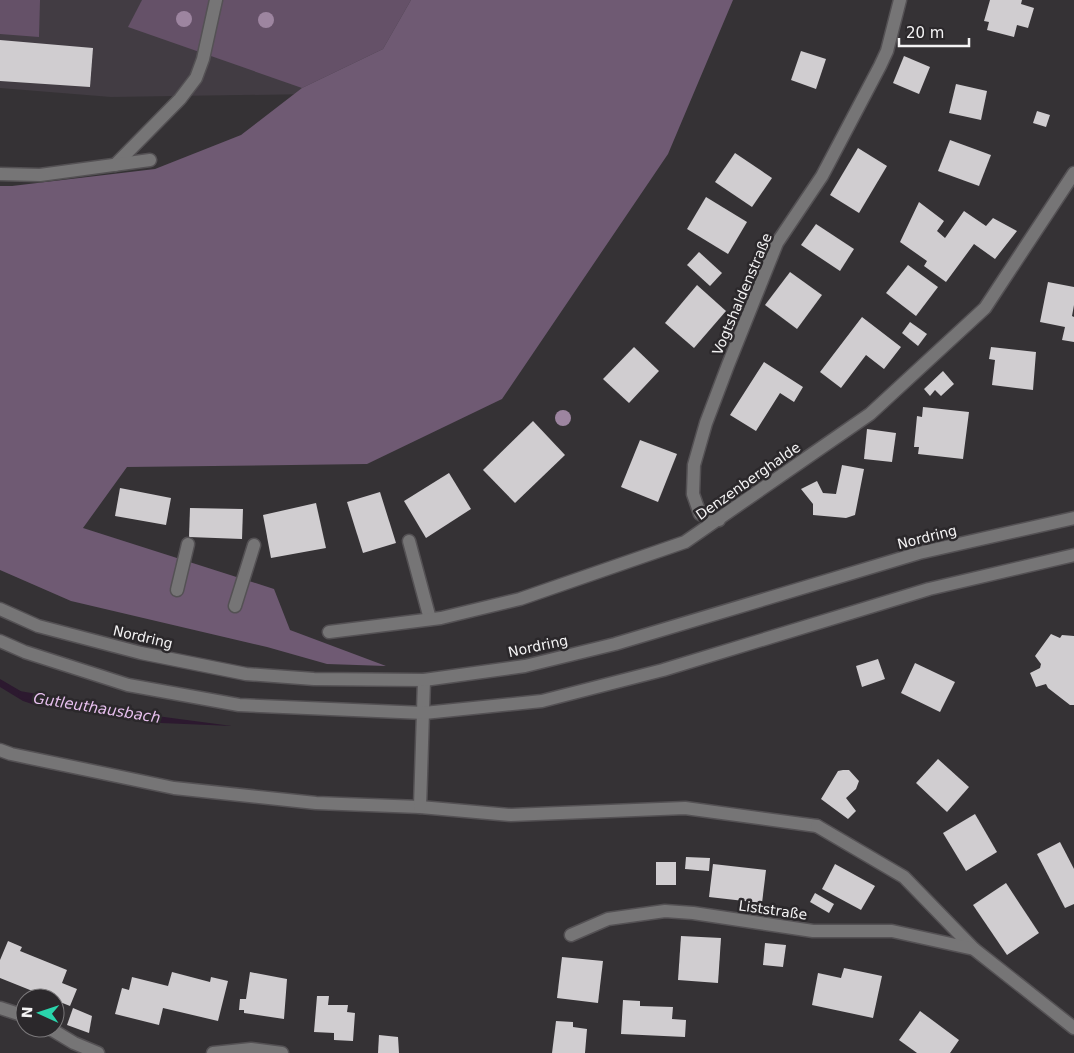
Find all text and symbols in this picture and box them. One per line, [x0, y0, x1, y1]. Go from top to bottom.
scale bar [899, 15, 969, 47]
text: 20 m [906, 24, 944, 42]
street label: Vogtshaldenstraße [709, 231, 775, 357]
street label: Denzenberghalde [693, 439, 803, 523]
street label: Nordring [896, 522, 958, 552]
street label: Nordring [112, 622, 174, 652]
street label: Nordring [507, 632, 569, 660]
water label: Gutleuthausbach [32, 689, 162, 727]
street label: Liststraße [738, 897, 808, 923]
north arrow [15, 988, 65, 1038]
text: N [19, 1006, 35, 1019]

